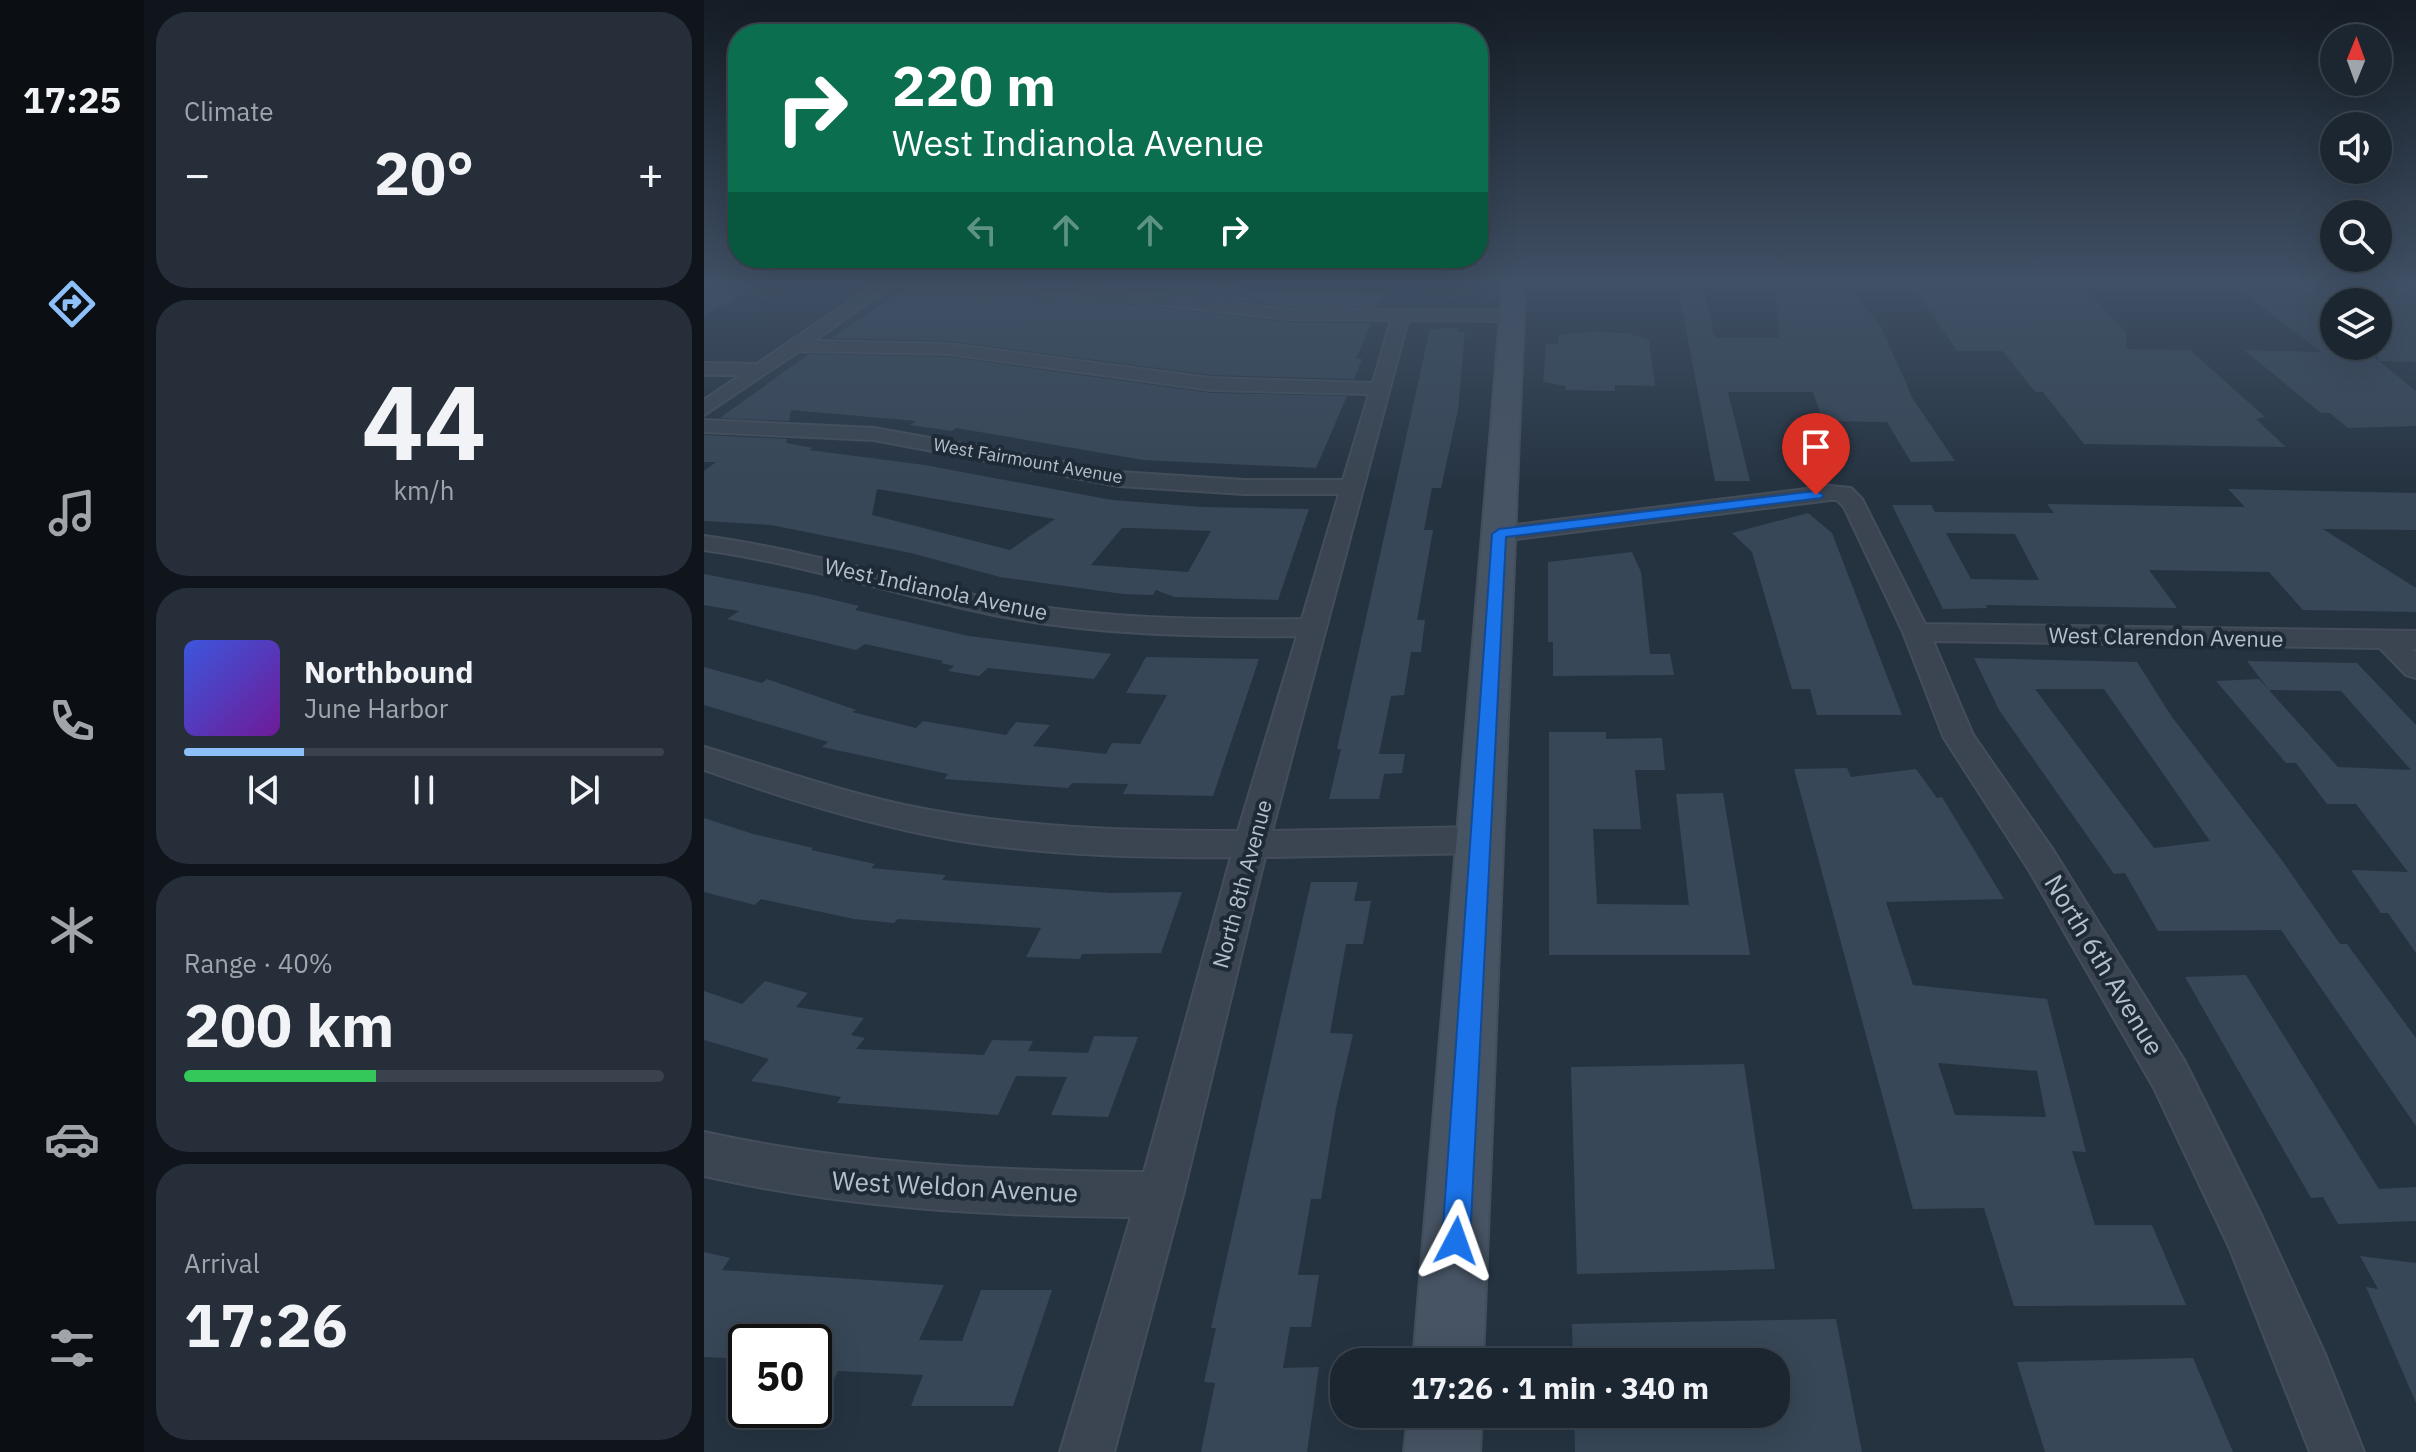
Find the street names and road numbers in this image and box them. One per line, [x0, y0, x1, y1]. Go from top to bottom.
street label: West Fairmount Avenue [932, 433, 1125, 489]
street label: West Indianola Avenue [822, 551, 1050, 626]
street label: West Clarendon Avenue [2048, 620, 2284, 653]
street label: North 8th Avenue [1205, 796, 1278, 971]
street label: North 6th Avenue [2037, 868, 2172, 1061]
street label: West Weldon Avenue [831, 1163, 1079, 1209]

